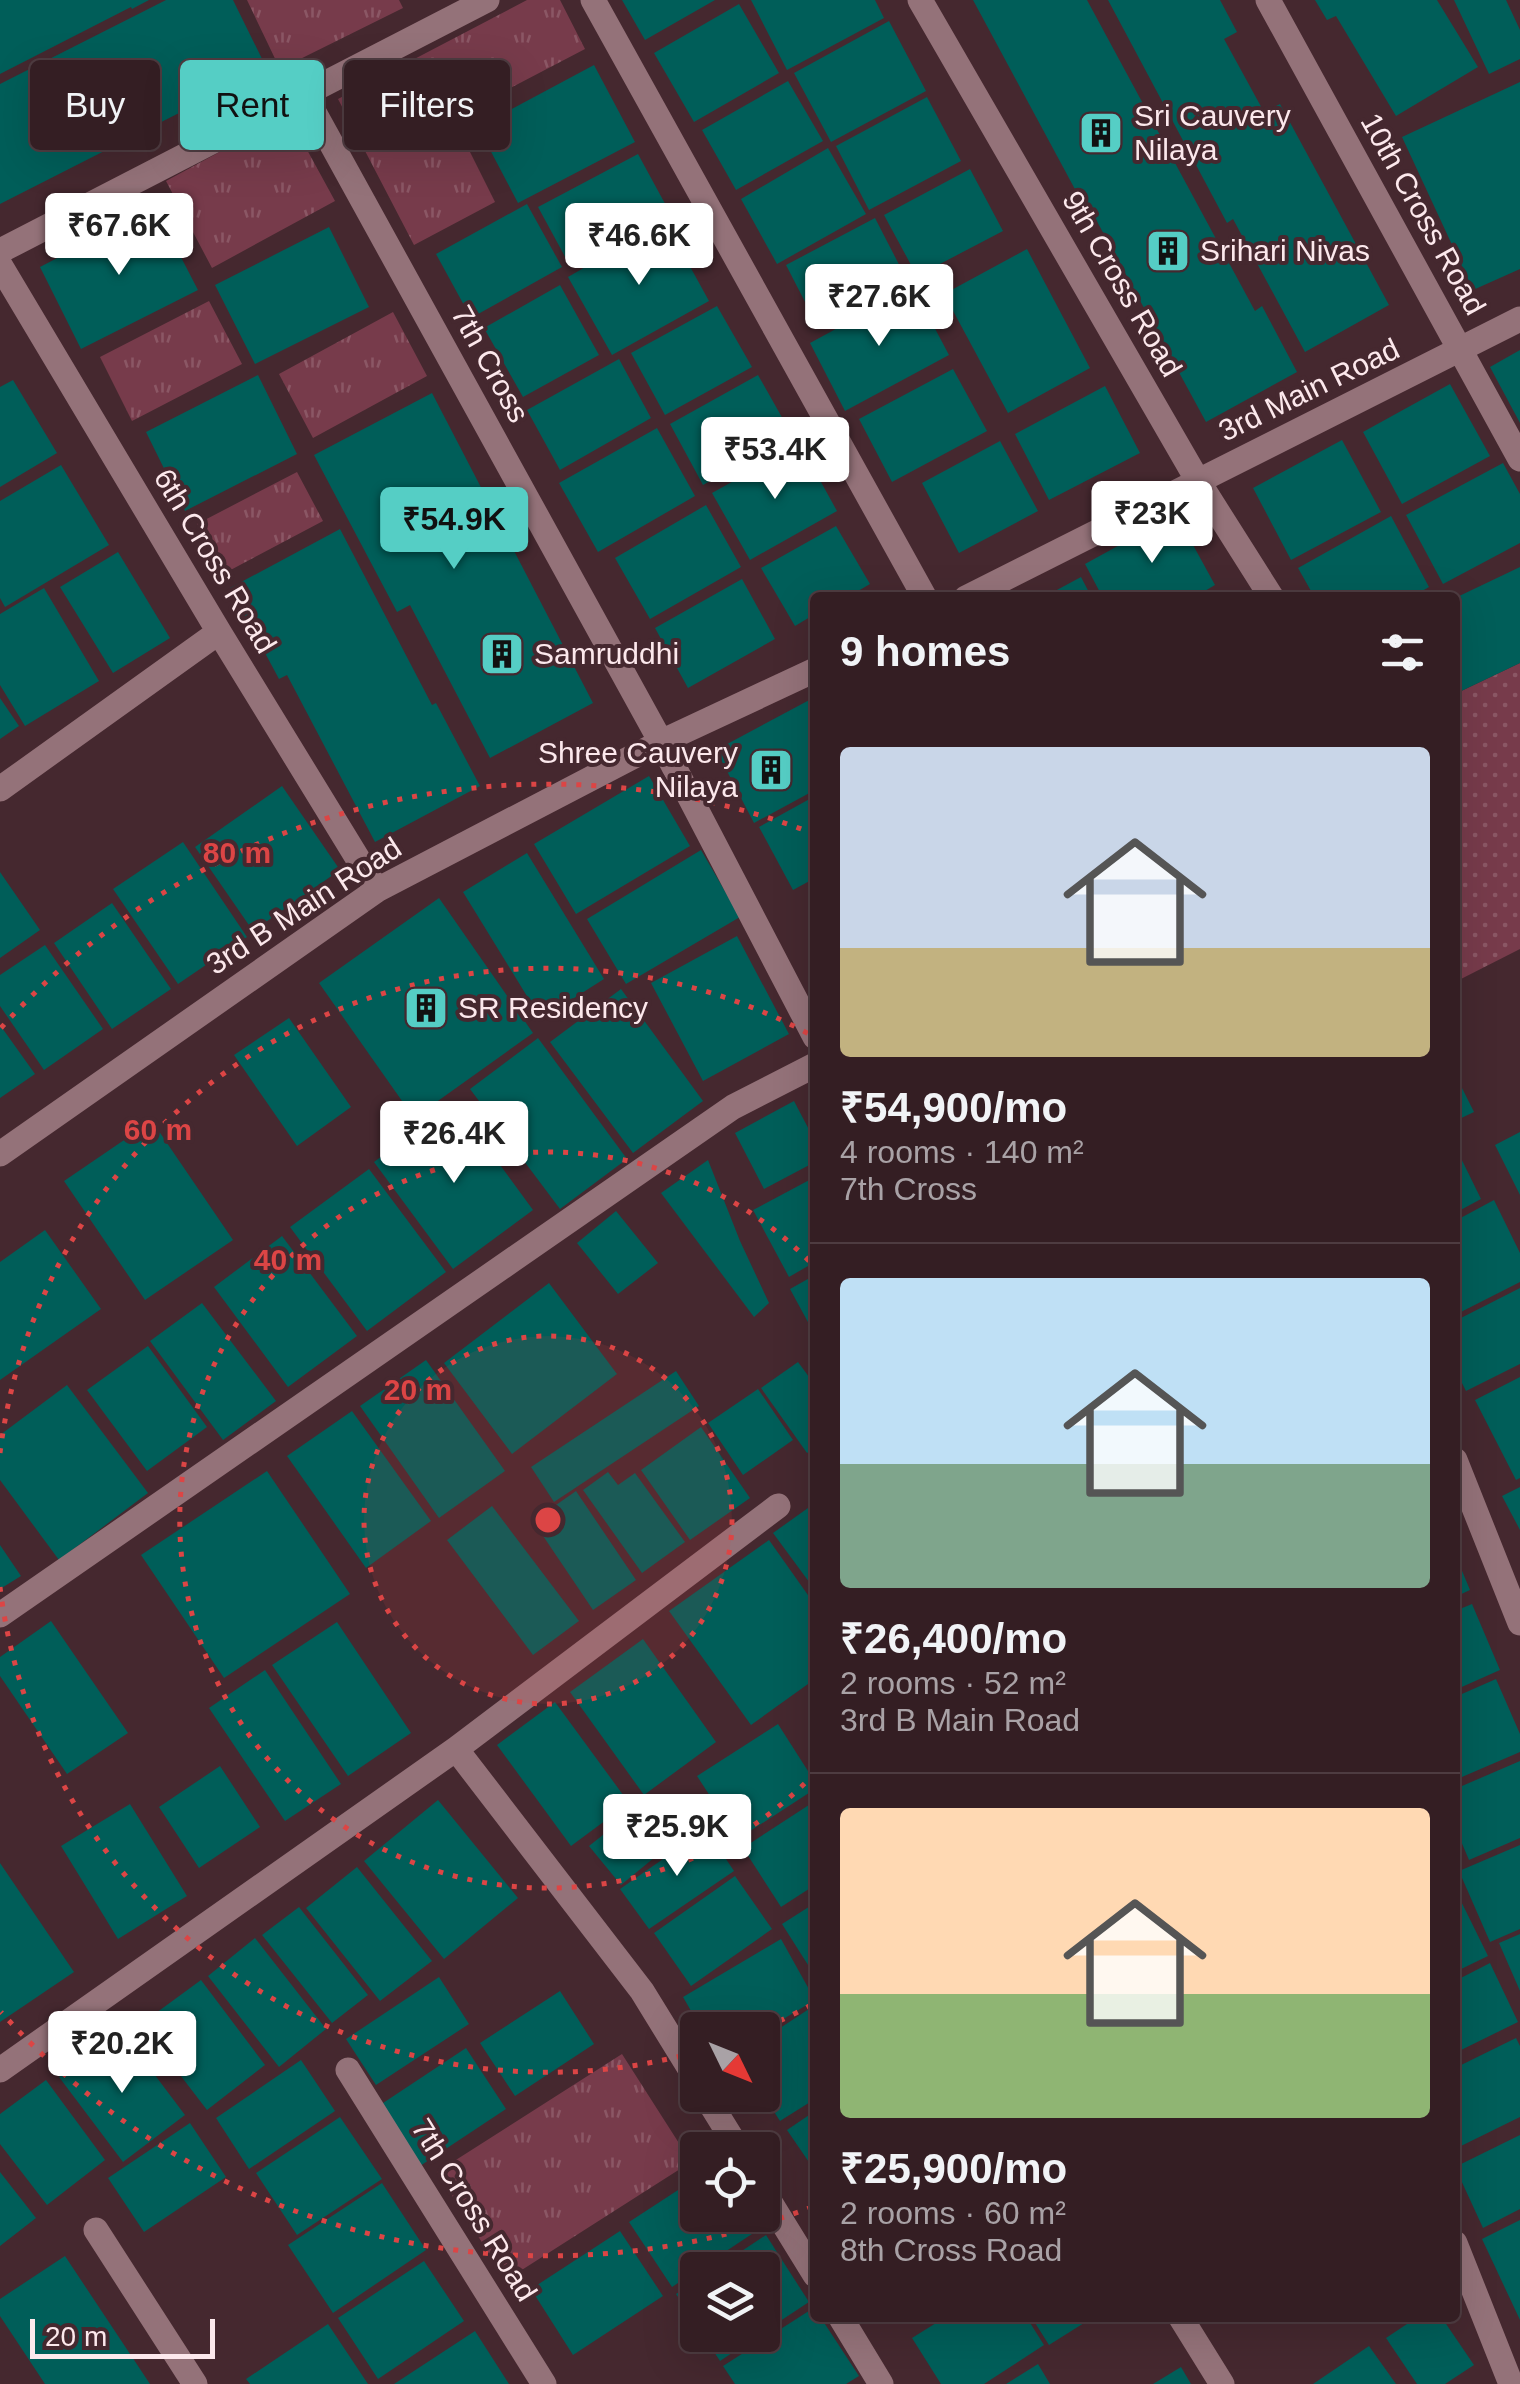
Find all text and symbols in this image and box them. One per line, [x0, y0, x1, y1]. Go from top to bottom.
chip: Buy [30, 60, 160, 150]
chip: Rent [180, 60, 324, 150]
chip: Filters [344, 60, 510, 150]
place label: Sri Cauvery Nilaya [1134, 99, 1291, 166]
street label: 10th Cross Road [1354, 107, 1492, 320]
building icon: Sri Cauvery Nilaya [1078, 110, 1124, 156]
street label: 9th Cross Road [1056, 185, 1189, 382]
pin: ₹67.6K [38, 193, 200, 278]
pin: ₹46.6K [558, 203, 720, 288]
text: ₹67.6K [67, 207, 171, 243]
text: ₹46.6K [587, 217, 691, 253]
building icon: Srihari Nivas [1145, 228, 1191, 274]
place label: Srihari Nivas [1200, 234, 1370, 267]
pin: ₹27.6K [798, 264, 960, 349]
text: ₹27.6K [827, 278, 931, 314]
street label: 7th Cross [445, 300, 536, 428]
street label: 3rd Main Road [1213, 332, 1404, 448]
pin: ₹53.4K [694, 417, 856, 502]
text: ₹53.4K [723, 431, 827, 467]
street label: 6th Cross Road [148, 463, 283, 659]
pin: ₹23K [1093, 481, 1211, 566]
pin: ₹54.9K [373, 487, 535, 572]
text: ₹23K [1113, 495, 1191, 531]
text: ₹54.9K [402, 501, 506, 537]
icon: filters [1375, 625, 1430, 680]
text: 9 homes [840, 628, 1010, 675]
building icon: Samruddhi [479, 631, 525, 677]
place label: Samruddhi [534, 637, 679, 670]
place label: Shree Cauvery Nilaya [538, 736, 738, 803]
building icon: Shree Cauvery Nilaya [748, 747, 794, 793]
icon: home [1045, 812, 1225, 992]
street label: 3rd B Main Road [200, 830, 407, 981]
text: 80 m [203, 836, 271, 869]
building icon: SR Residency [403, 985, 449, 1031]
place label: SR Residency [458, 991, 648, 1024]
text: ₹54,900/mo [840, 1084, 1067, 1131]
pin: ₹26.4K [373, 1101, 535, 1186]
text: 60 m [124, 1113, 192, 1146]
text: ₹26.4K [402, 1115, 506, 1151]
text: 4 rooms · 140 m² [840, 1134, 1084, 1170]
text: 7th Cross [840, 1171, 977, 1207]
text: 40 m [254, 1243, 322, 1276]
icon: home [1045, 1343, 1225, 1523]
text: 20 m [384, 1373, 452, 1406]
centre of rings [530, 1502, 566, 1538]
text: ₹26,400/mo [840, 1615, 1067, 1662]
text: 2 rooms · 52 m² [840, 1665, 1066, 1701]
text: 3rd B Main Road [840, 1702, 1080, 1738]
pin: ₹25.9K [596, 1794, 758, 1879]
text: ₹25.9K [625, 1808, 729, 1844]
icon: home [1045, 1873, 1225, 2053]
pin: ₹20.2K [41, 2011, 203, 2096]
north arrow [680, 2012, 780, 2112]
map controls [680, 2012, 780, 2352]
text: ₹20.2K [70, 2025, 174, 2061]
street label: 7th Cross Road [405, 2113, 544, 2307]
button: locate [680, 2132, 780, 2232]
text: ₹25,900/mo [840, 2145, 1067, 2192]
text: 2 rooms · 60 m² [840, 2195, 1066, 2231]
text: 8th Cross Road [840, 2232, 1062, 2268]
button: layers [680, 2252, 780, 2352]
scale bar [30, 2314, 215, 2358]
text: 20 m [45, 2321, 107, 2352]

